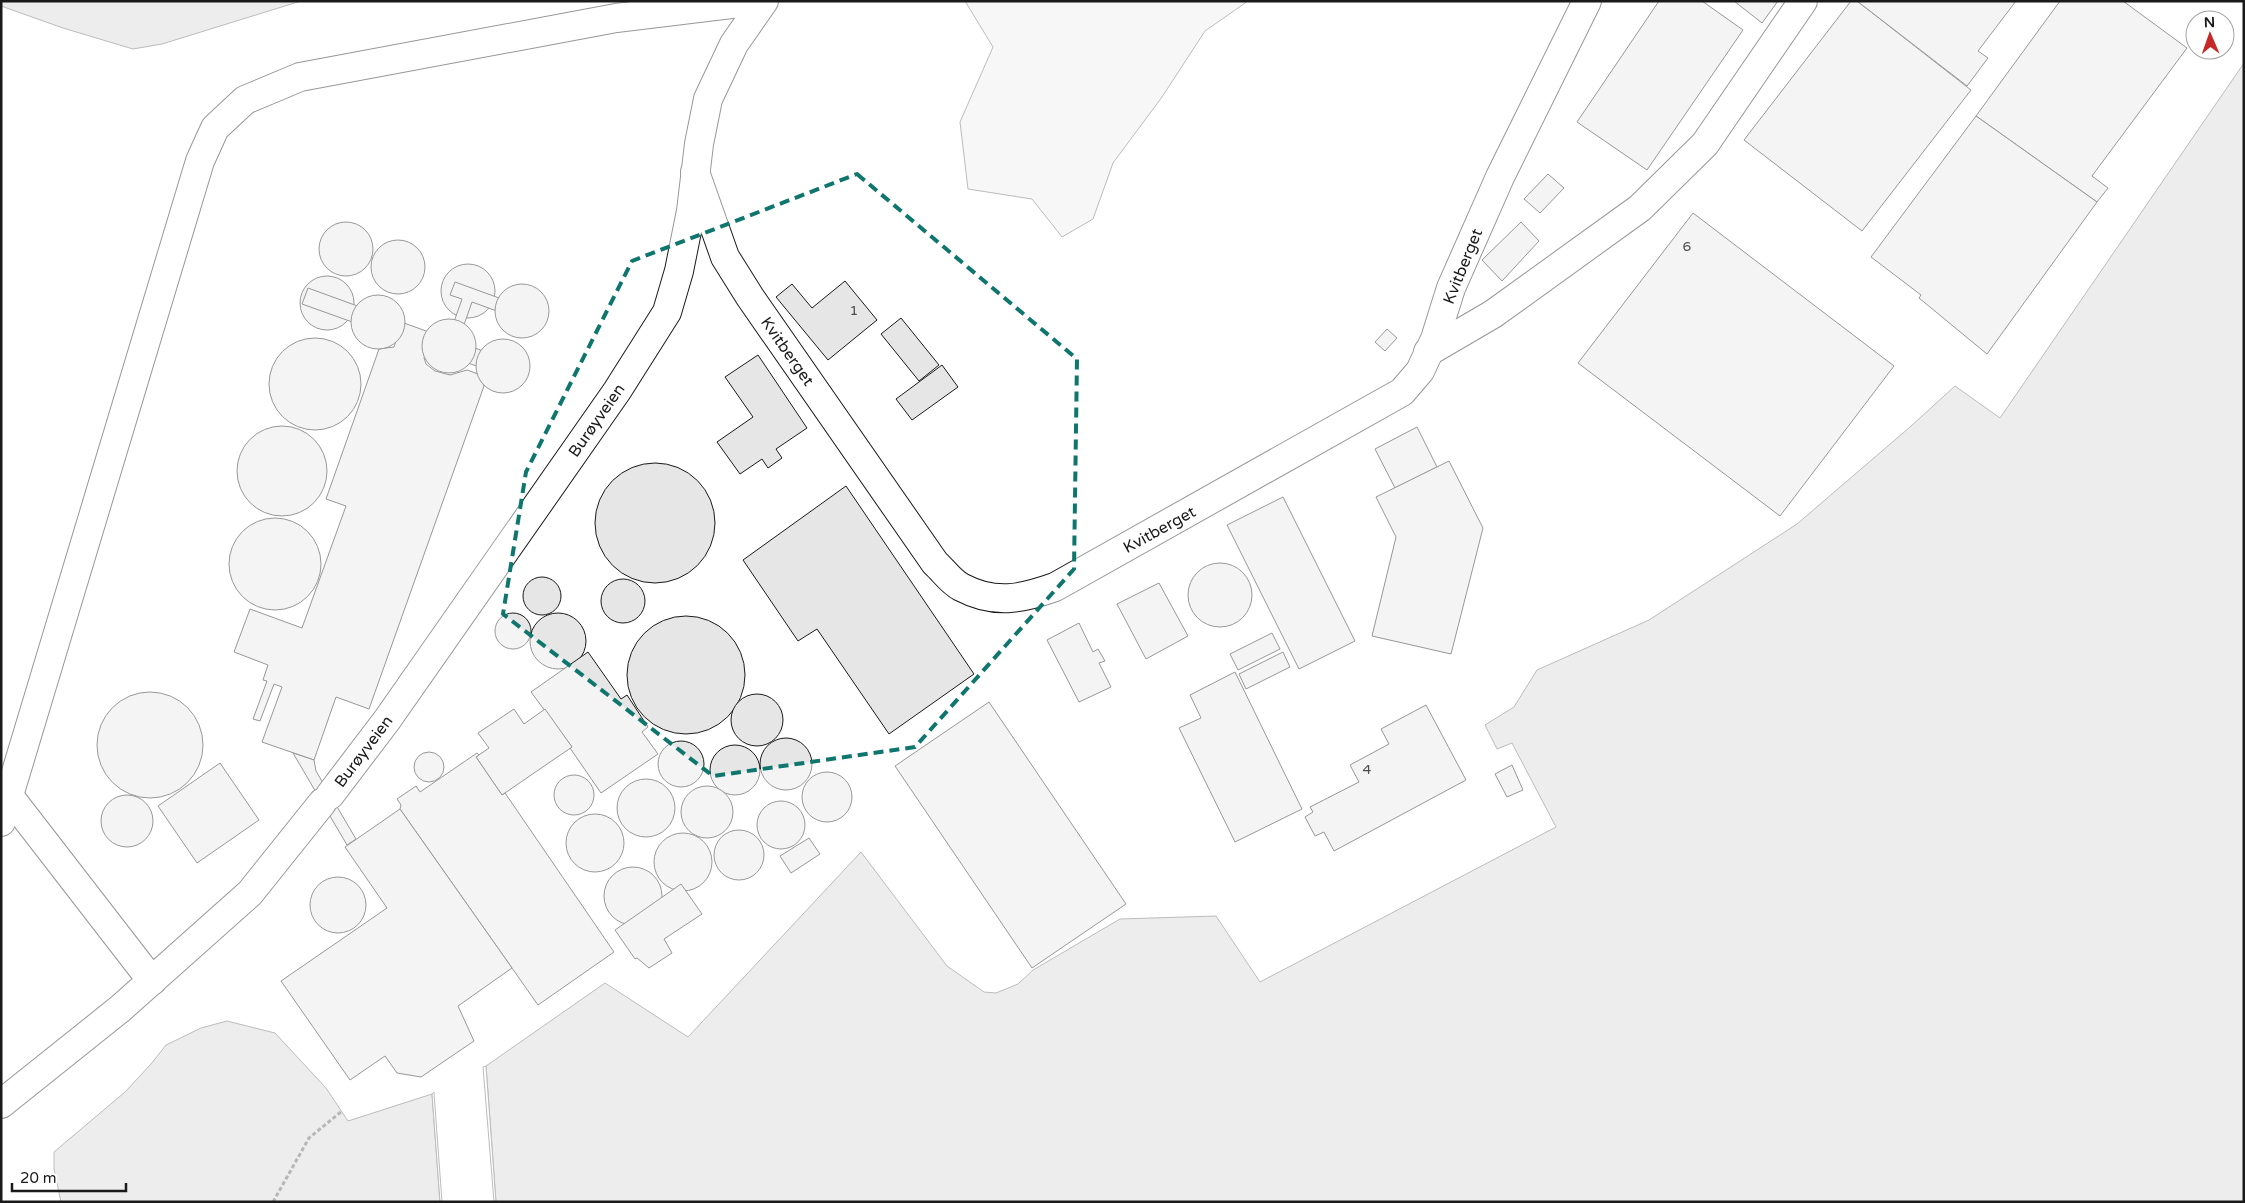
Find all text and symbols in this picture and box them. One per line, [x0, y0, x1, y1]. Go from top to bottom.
north arrow [2185, 10, 2235, 60]
text: N [2204, 14, 2215, 31]
street label: Kvitberget [1439, 226, 1487, 307]
house number: 6 [1683, 238, 1692, 255]
house number: 1 [850, 302, 858, 319]
street label: Kvitberget [756, 313, 818, 390]
street label: Burøyveien [564, 380, 629, 461]
street label: Kvitberget [1120, 502, 1199, 558]
street label: Burøyveien [330, 712, 397, 792]
house number: 4 [1363, 761, 1372, 778]
scale bar [12, 1160, 126, 1192]
text: 20 m [20, 1169, 57, 1187]

